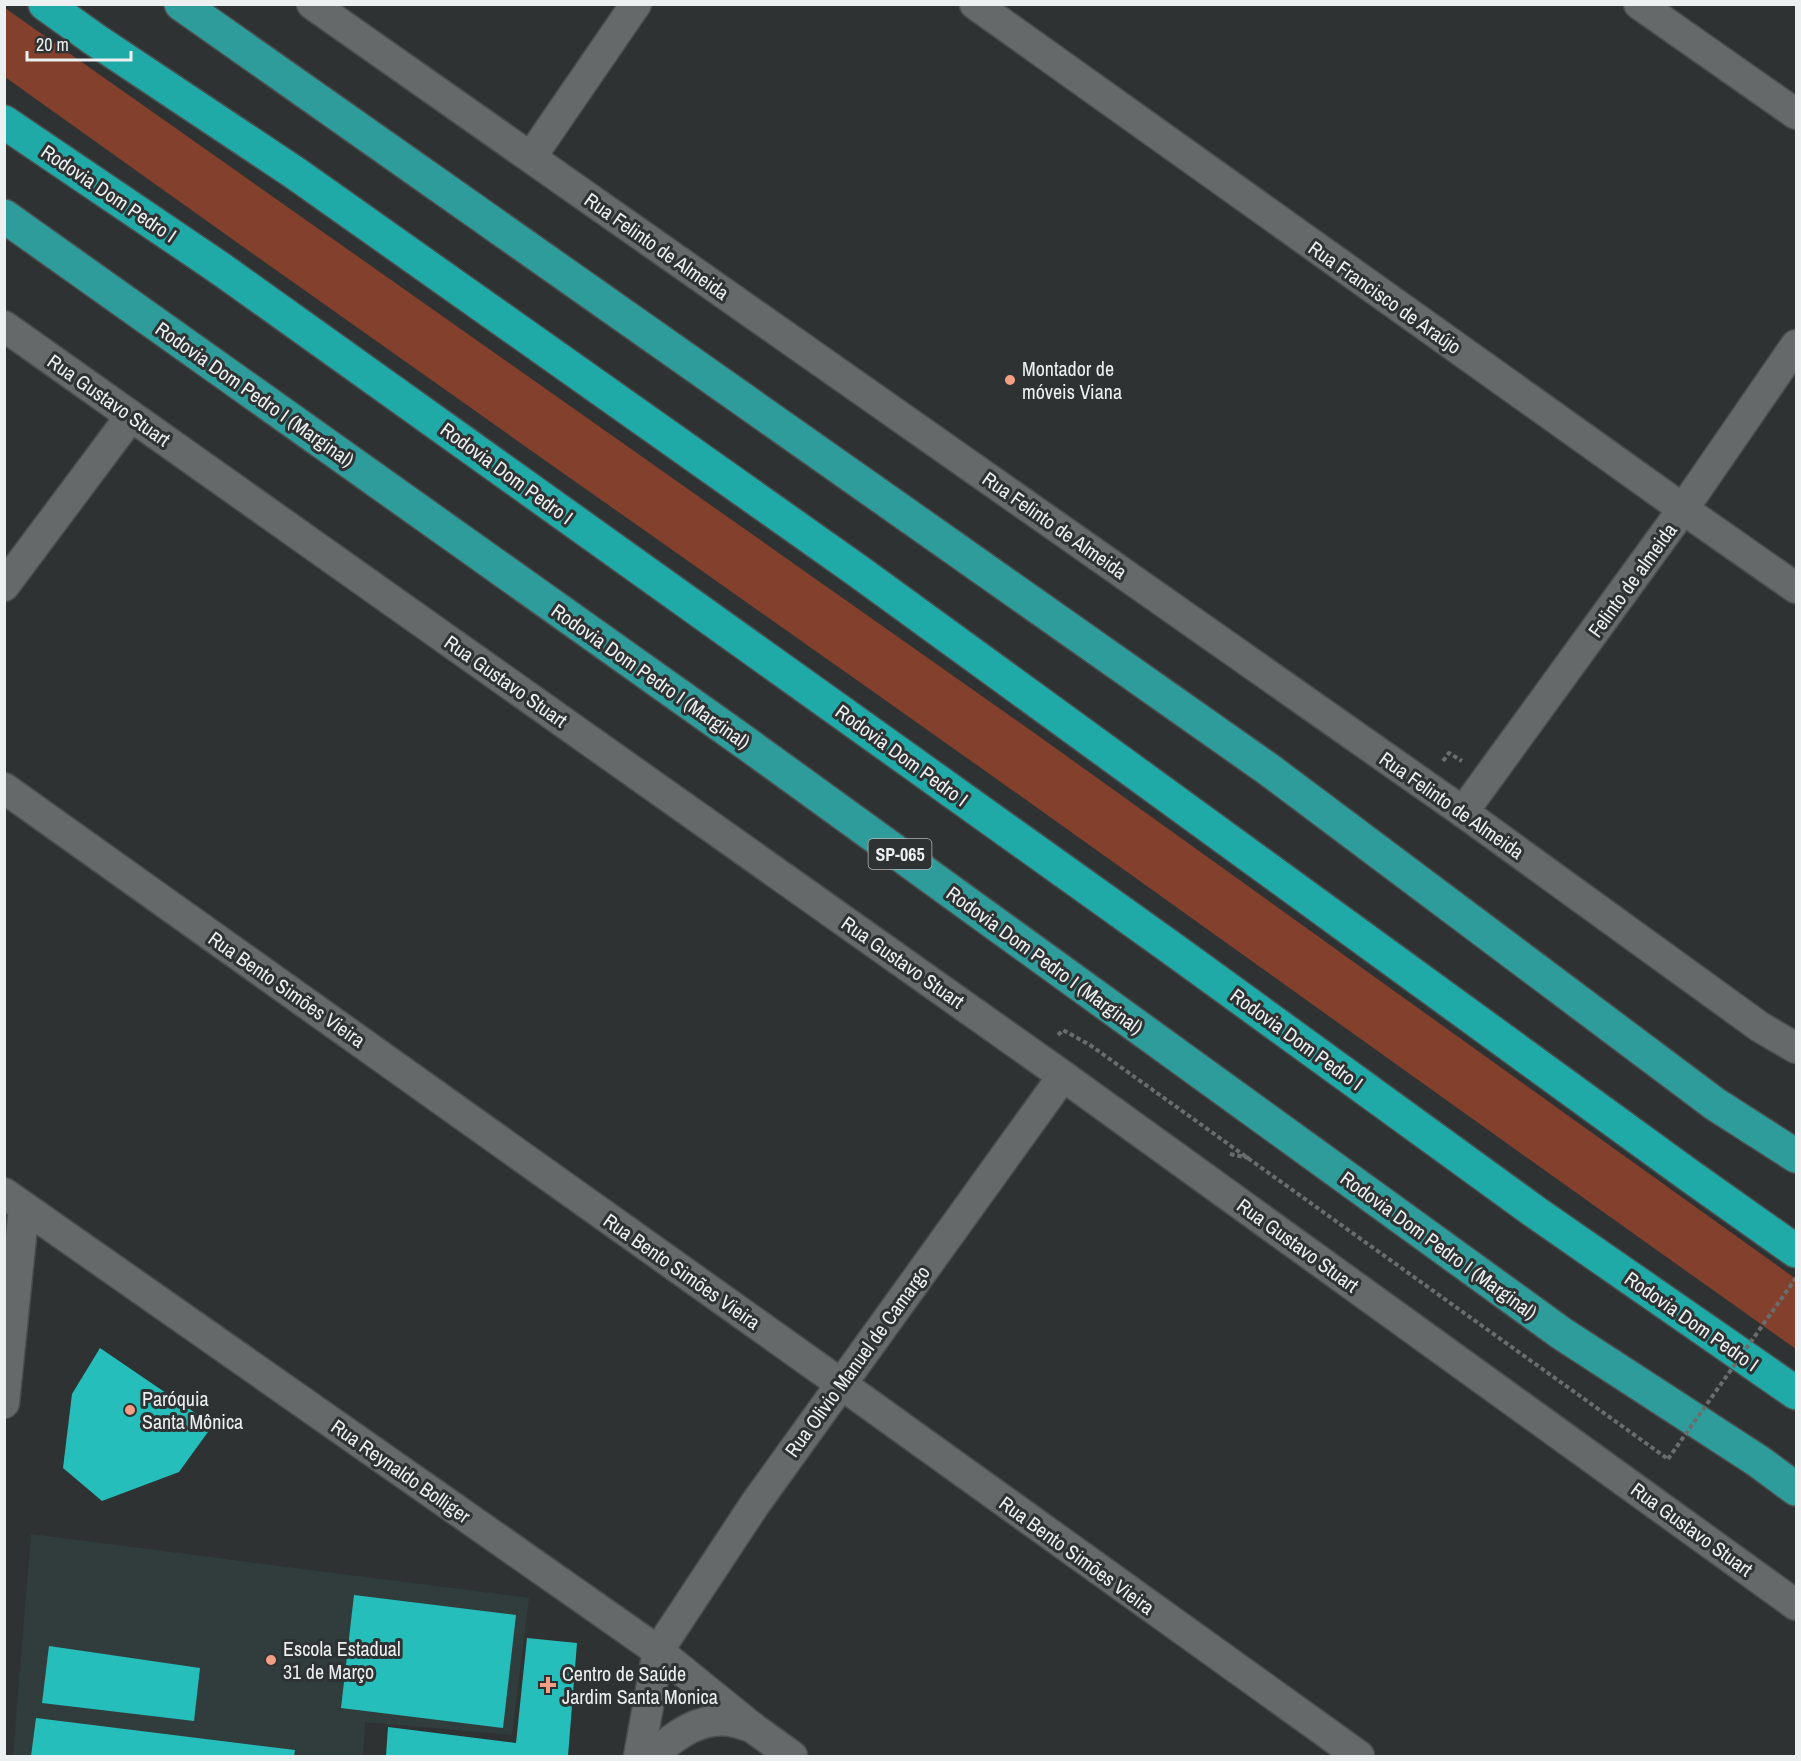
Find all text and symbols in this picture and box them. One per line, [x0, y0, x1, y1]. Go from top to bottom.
scale bar [27, 24, 130, 62]
text: 20 m [36, 32, 69, 57]
street label: Rodovia Dom Pedro I [36, 138, 182, 248]
street label: Rua Felinto de Almeida [579, 186, 735, 306]
street label: Rua Francisco de Araújo [1303, 234, 1467, 360]
street label: Rodovia Dom Pedro I (Marginal) [150, 315, 360, 473]
street label: Rua Gustavo Stuart [42, 348, 176, 453]
place label: Montador de móveis Viana [1022, 355, 1122, 405]
marker: Montador de móveis Viana [1003, 373, 1017, 387]
street label: Rodovia Dom Pedro I [435, 416, 579, 530]
street label: Rua Felinto de Almeida [977, 465, 1133, 585]
street label: Felinto de almeida [1581, 517, 1683, 643]
street label: Rodovia Dom Pedro I (Marginal) [546, 597, 756, 755]
street label: Rua Gustavo Stuart [439, 629, 573, 734]
street label: Rodovia Dom Pedro I [830, 698, 974, 812]
street label: Rua Felinto de Almeida [1374, 745, 1530, 865]
road number: SP-065 [868, 839, 932, 869]
street label: Rodovia Dom Pedro I (Marginal) [941, 879, 1149, 1041]
street label: Rua Gustavo Stuart [836, 910, 970, 1015]
street label: Rua Bento Simões Vieira [203, 925, 371, 1053]
street label: Rodovia Dom Pedro I [1225, 982, 1369, 1096]
street label: Rodovia Dom Pedro I (Marginal) [1335, 1164, 1543, 1326]
street label: Rua Gustavo Stuart [1232, 1192, 1365, 1299]
street label: Rua Bento Simões Vieira [598, 1207, 766, 1335]
street label: Rua Olivio Manuel de Camargo [778, 1260, 936, 1462]
street label: Rodovia Dom Pedro I [1620, 1265, 1764, 1377]
place label: Paróquia Santa Mônica [142, 1385, 243, 1435]
marker: Paróquia Santa Mônica [123, 1403, 137, 1417]
street label: Rua Reynaldo Bolliger [326, 1413, 476, 1529]
street label: Rua Gustavo Stuart [1626, 1476, 1759, 1583]
street label: Rua Bento Simões Vieira [994, 1490, 1160, 1620]
place label: Escola Estadual 31 de Março [283, 1635, 401, 1685]
marker: Escola Estadual 31 de Março [264, 1653, 278, 1667]
place label: Centro de Saúde Jardim Santa Monica [562, 1660, 718, 1710]
marker: Centro de Saúde Jardim Santa Monica [539, 1676, 557, 1694]

